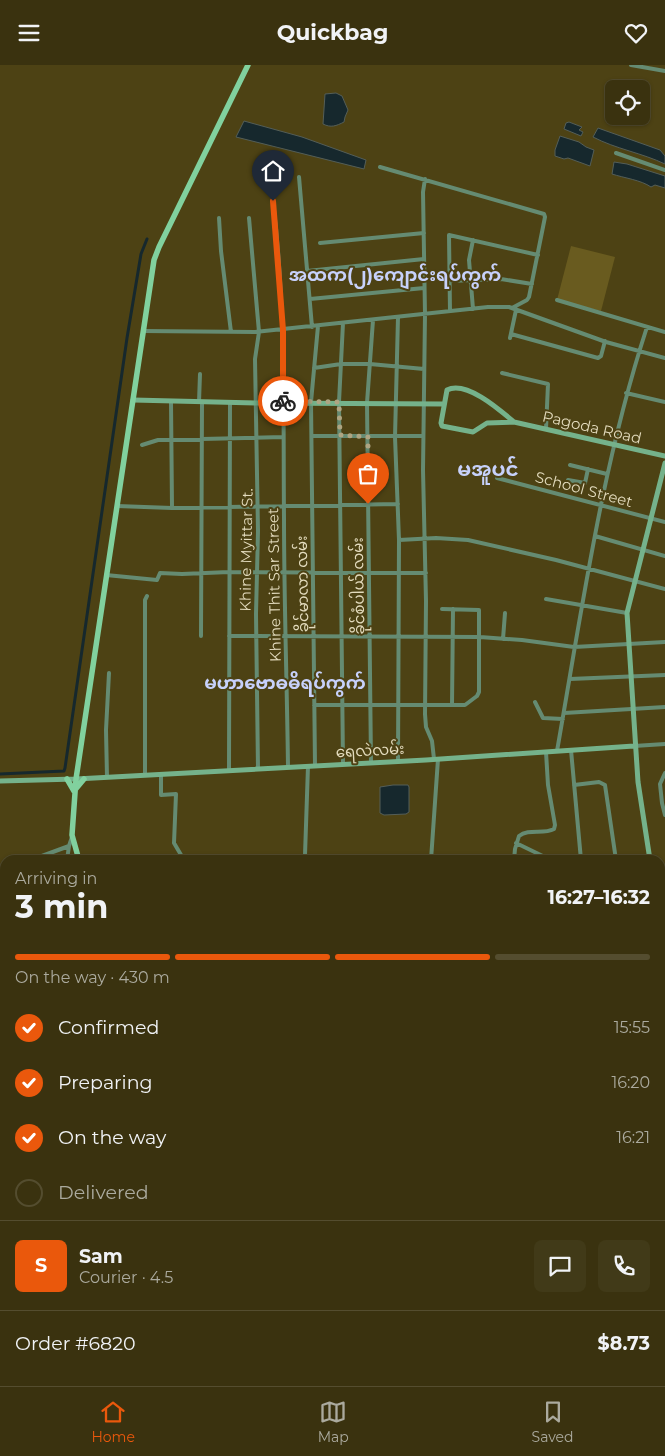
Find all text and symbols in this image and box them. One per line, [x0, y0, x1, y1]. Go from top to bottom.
icon: menu [15, 19, 43, 47]
text: Quickbag [277, 19, 388, 46]
icon: heart [622, 19, 650, 47]
map controls [605, 80, 650, 125]
button: locate [605, 80, 650, 125]
pin [252, 150, 294, 201]
icon: home [259, 157, 287, 185]
district label: အထက(၂)ကျောင်းရပ်ကွက် [289, 263, 501, 290]
courier [258, 376, 308, 426]
icon: bike [269, 387, 297, 415]
street label: Pagoda Road [541, 406, 643, 448]
pin [347, 453, 389, 504]
district label: မအူပင် [457, 456, 519, 485]
icon: bag [354, 460, 382, 488]
street label: School Street [533, 467, 635, 511]
street label: Khine Myittar St. [235, 488, 257, 612]
street label: Khine Thit Sar Street [263, 508, 285, 662]
street label: ခိုင်မာလာ လမ်း [292, 535, 315, 633]
street label: ခိုင်စံပါယ် လမ်း [348, 537, 371, 635]
district label: မဟာဗောဓဓိရပ်ကွက် [204, 671, 366, 697]
street label: ရေလဲလမ်း [335, 739, 405, 764]
text: Arriving in [15, 869, 97, 888]
text: 16:27–16:32 [547, 886, 650, 909]
text: 3 min [15, 887, 108, 926]
text: On the way · 430 m [15, 968, 170, 987]
icon: check [15, 1014, 43, 1042]
text: Confirmed [58, 1016, 159, 1039]
text: 15:55 [614, 1018, 650, 1037]
icon: check [15, 1069, 43, 1097]
text: Preparing [58, 1071, 153, 1094]
text: 16:20 [611, 1073, 650, 1092]
icon: check [15, 1124, 43, 1152]
text: On the way [58, 1126, 166, 1149]
text: 16:21 [616, 1128, 650, 1147]
text: Delivered [58, 1181, 149, 1204]
button: chat [534, 1240, 586, 1292]
button: phone [598, 1240, 650, 1292]
text: Sam [79, 1245, 123, 1268]
text: S [35, 1254, 47, 1277]
text: Courier · 4.5 [79, 1268, 173, 1287]
text: Order #6820 [15, 1332, 136, 1355]
text: $8.73 [598, 1332, 650, 1355]
tab: Home [91, 1398, 135, 1446]
tab: Map [318, 1398, 349, 1446]
tab: Saved [532, 1398, 574, 1446]

